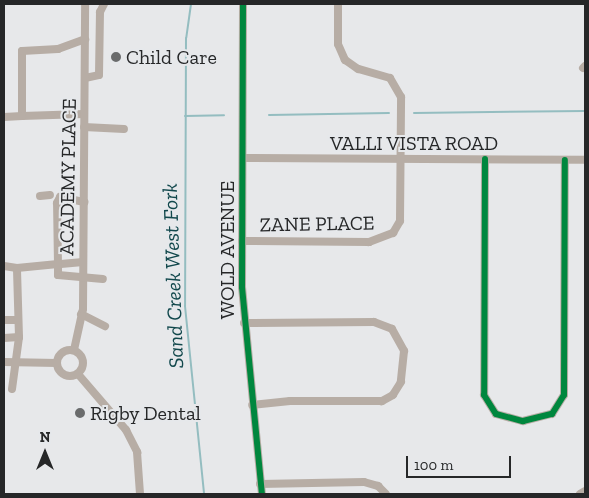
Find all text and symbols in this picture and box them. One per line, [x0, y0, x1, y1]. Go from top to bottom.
place label: Child Care [126, 45, 217, 69]
marker: Child Care [110, 51, 122, 63]
street label: ACADEMY PLACE [55, 98, 81, 256]
street label: VALLI VISTA ROAD [329, 131, 499, 155]
street label: WOLD AVENUE [215, 180, 239, 320]
water label: Sand Creek West Fork [157, 183, 189, 369]
street label: ZANE PLACE [259, 211, 375, 237]
place label: Rigby Dental [90, 401, 201, 425]
marker: Rigby Dental [74, 407, 86, 419]
north arrow [20, 428, 70, 478]
text: N [40, 429, 50, 446]
scale bar [409, 446, 514, 478]
text: 100 m [414, 456, 453, 474]

